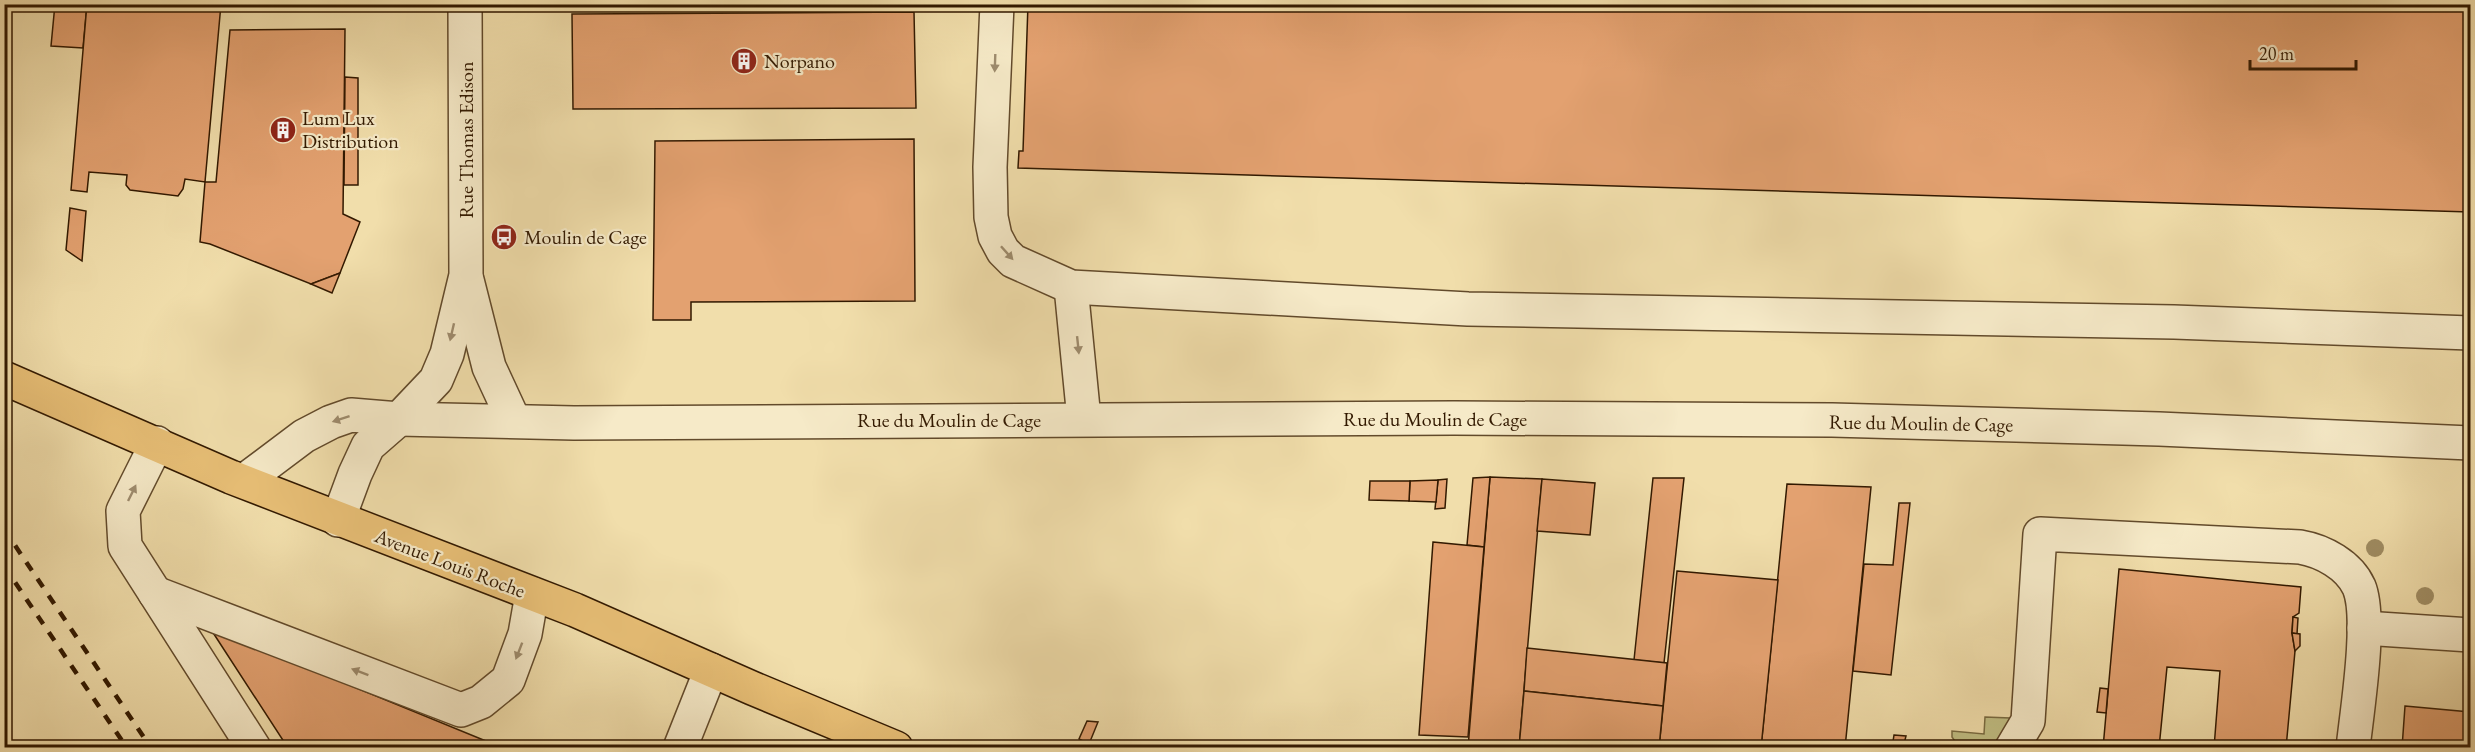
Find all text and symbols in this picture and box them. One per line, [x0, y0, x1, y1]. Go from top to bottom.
scale bar [2250, 33, 2356, 71]
text: 20 m [2259, 42, 2294, 65]
building icon: Norpano [729, 46, 759, 76]
place label: Norpano [764, 48, 835, 74]
one-way arrow [990, 53, 999, 72]
street label: Rue Thomas Edison [453, 61, 479, 218]
place label: Lum Lux Distribution [302, 105, 399, 154]
building icon: Lum Lux Distribution [268, 115, 298, 145]
bus stop icon: Moulin de Cage [489, 222, 519, 252]
place label: Moulin de Cage [524, 224, 647, 250]
one-way arrow [1000, 246, 1014, 261]
one-way arrow [447, 323, 457, 341]
one-way arrow [1073, 335, 1083, 354]
street label: Rue du Moulin de Cage [1343, 406, 1527, 432]
street label: Rue du Moulin de Cage [857, 407, 1041, 433]
street label: Rue du Moulin de Cage [1829, 408, 2013, 438]
one-way arrow [332, 414, 350, 424]
one-way arrow [128, 484, 137, 501]
street label: Avenue Louis Roche [370, 522, 529, 604]
one-way arrow [514, 642, 523, 660]
one-way arrow [351, 667, 369, 677]

